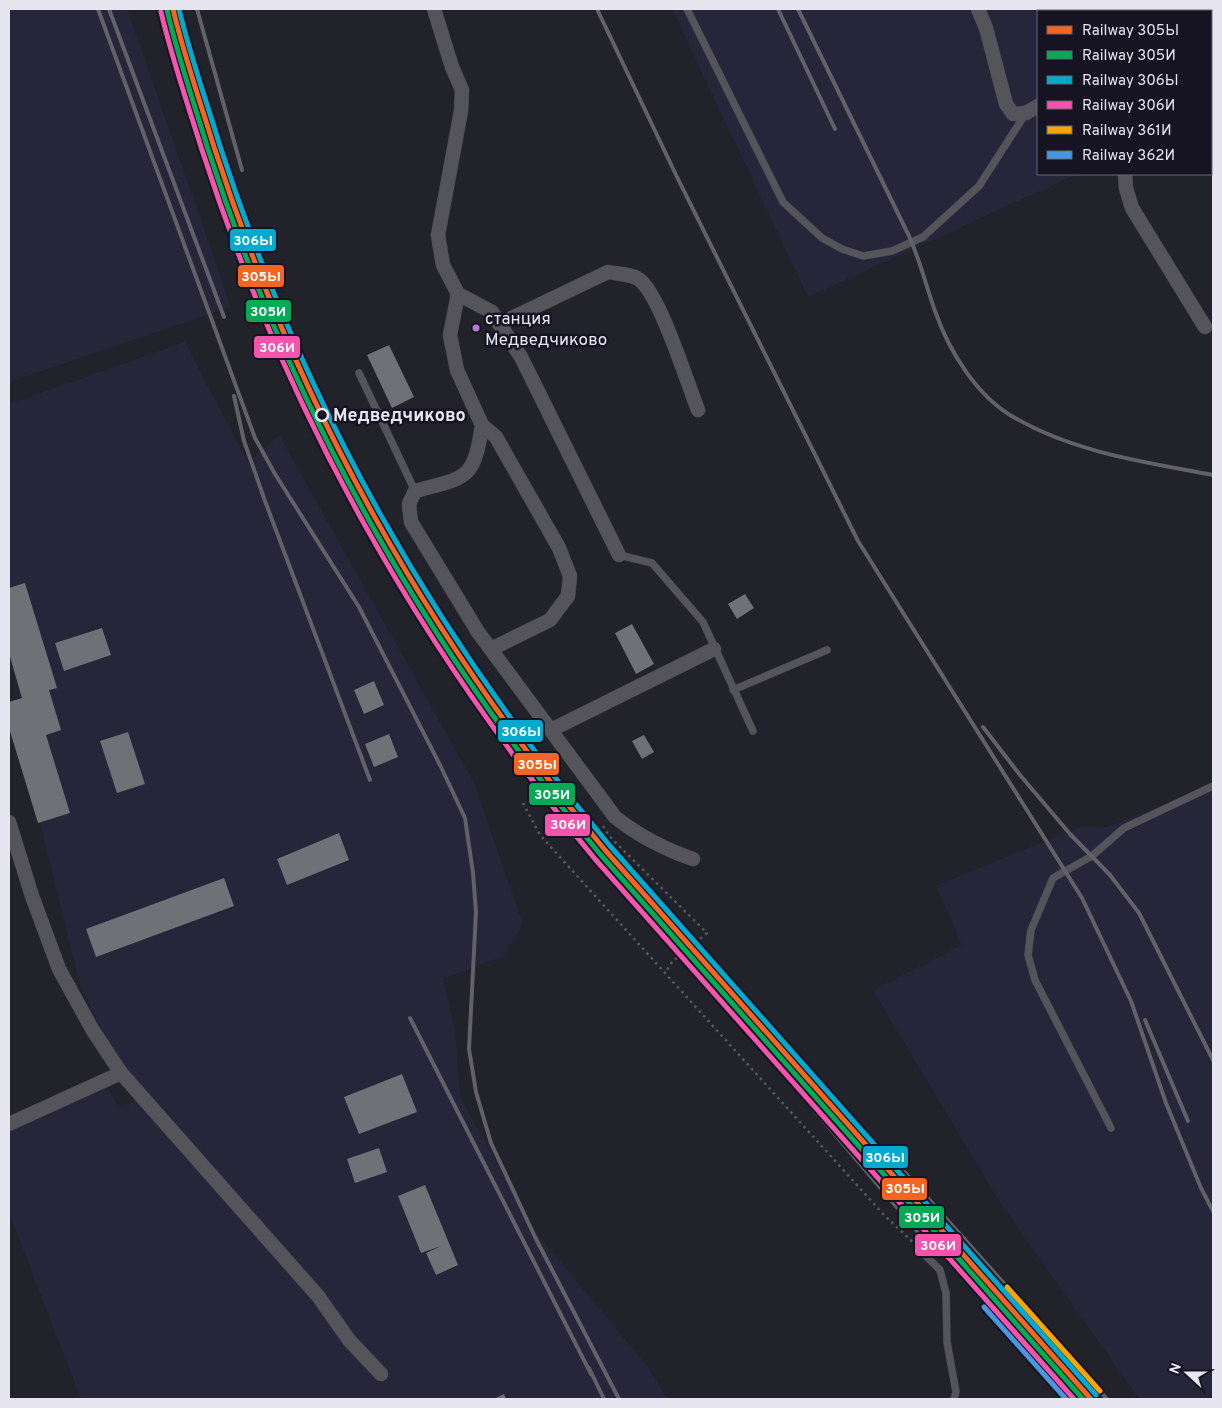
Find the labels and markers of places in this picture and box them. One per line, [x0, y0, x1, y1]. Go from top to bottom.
place label: станция Медведчиково [485, 309, 607, 352]
marker: станция Медведчиково [471, 323, 481, 333]
place label: Медведчиково [333, 405, 466, 428]
marker: Медведчиково [315, 408, 329, 422]

